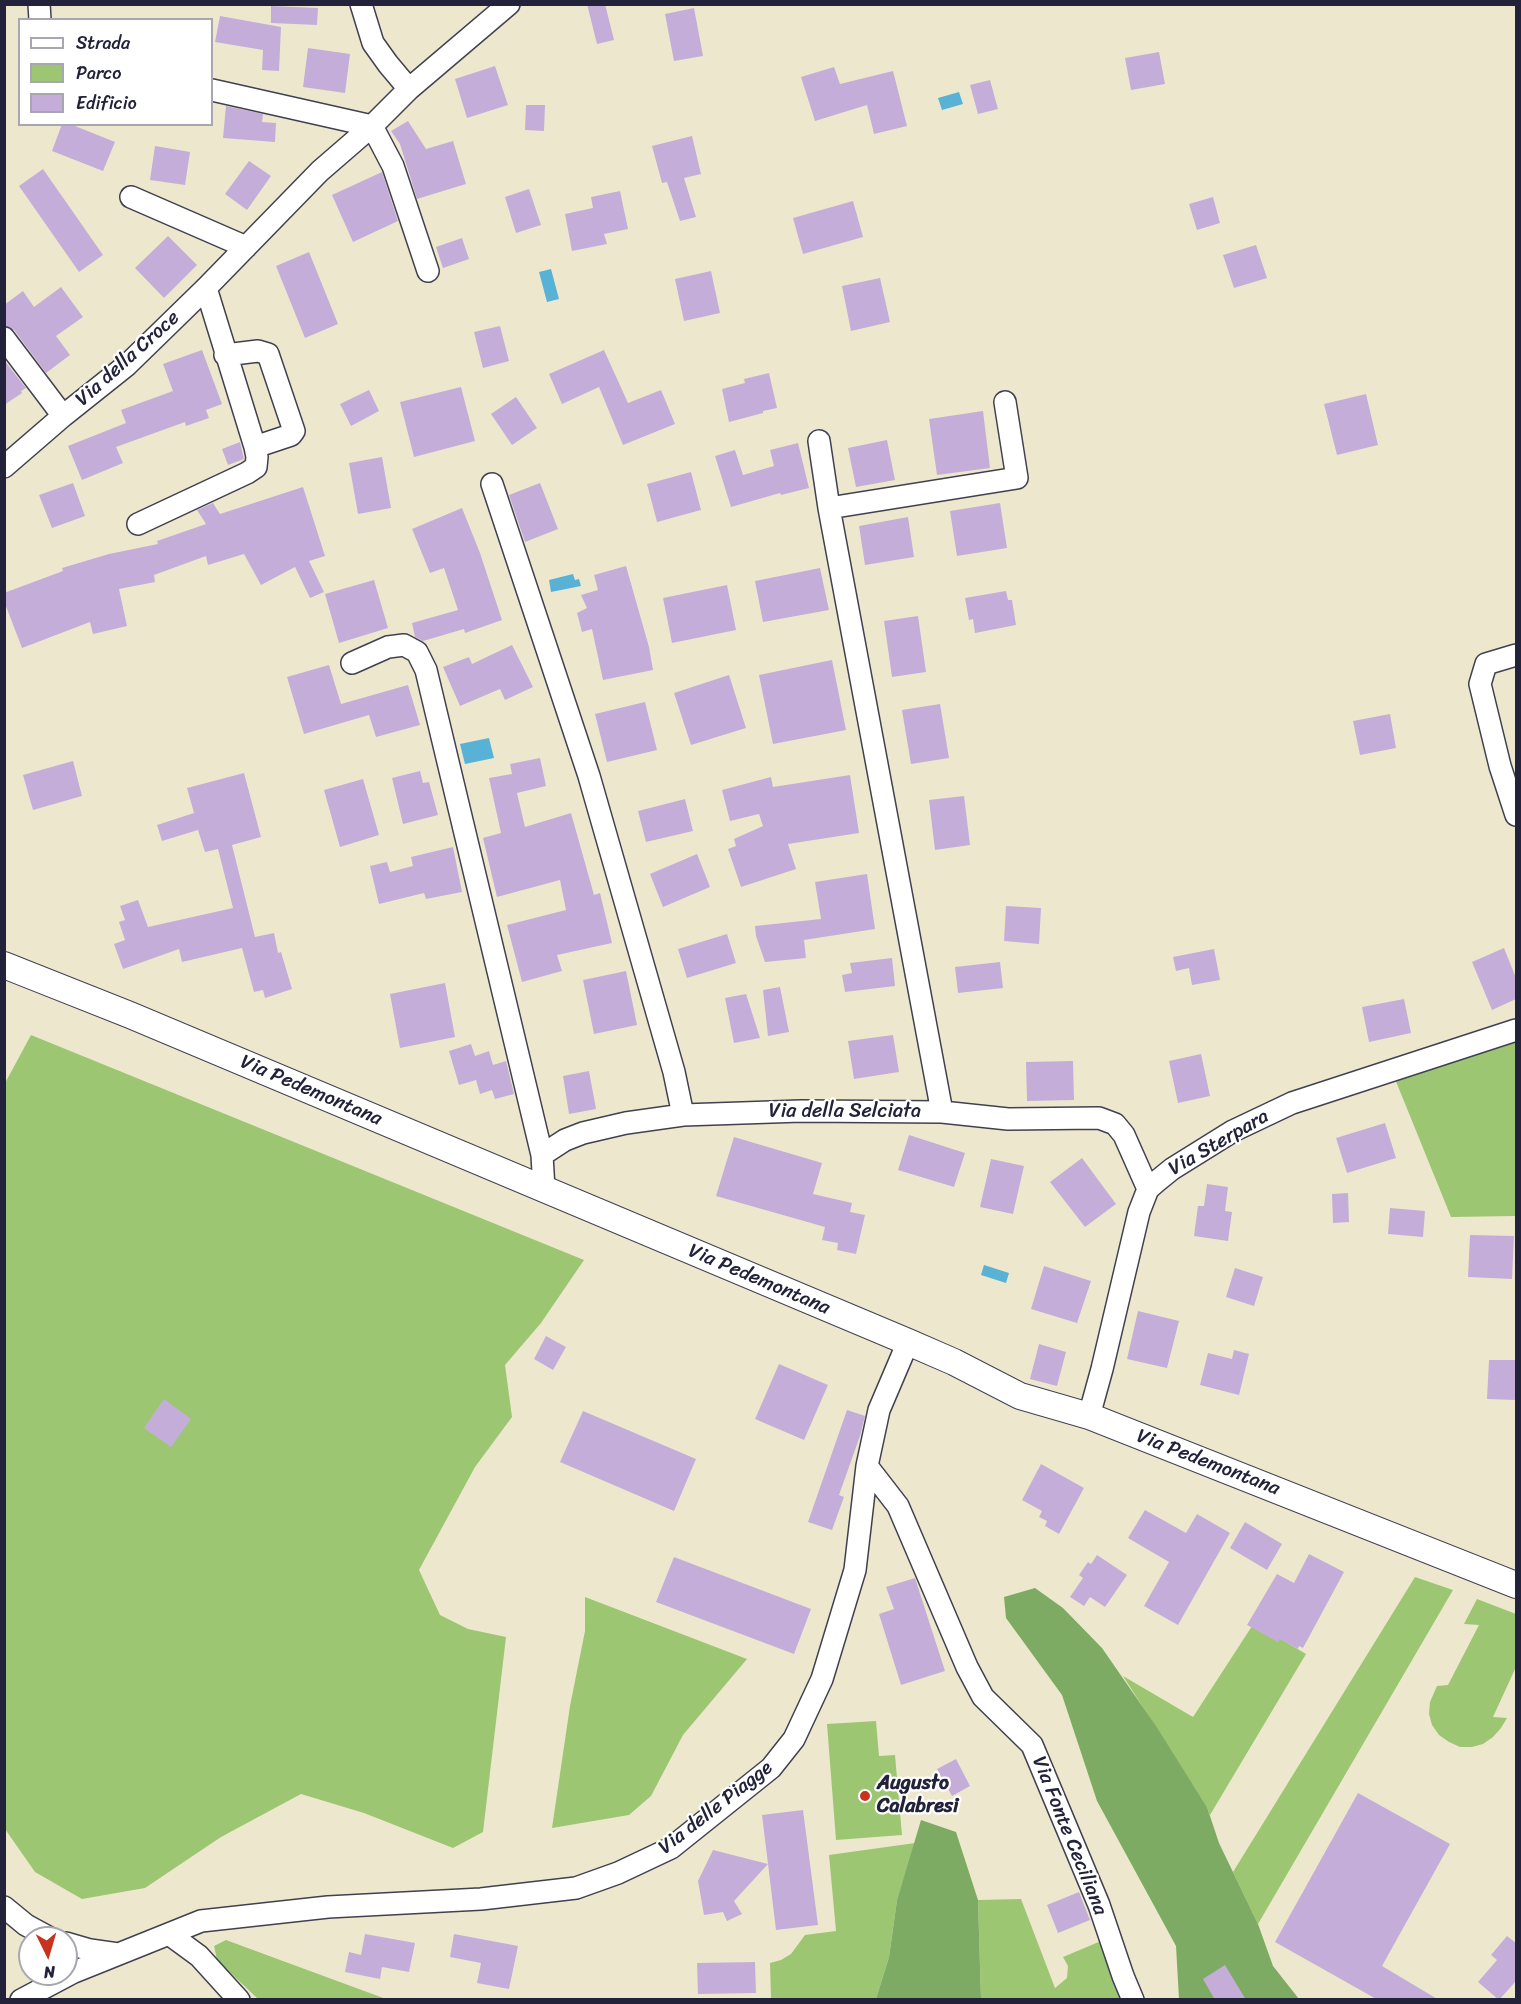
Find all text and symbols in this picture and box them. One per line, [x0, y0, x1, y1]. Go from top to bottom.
legend [18, 18, 213, 126]
text: Strada [76, 27, 130, 59]
text: Parco [76, 57, 121, 89]
text: Edificio [76, 87, 137, 119]
street label: Via della Croce [71, 306, 185, 412]
street label: Via Pedemontana [237, 1050, 385, 1132]
street label: Via della Selciata [769, 1100, 921, 1124]
street label: Via Sterpara [1165, 1105, 1273, 1181]
street label: Via Pedemontana [685, 1239, 833, 1321]
street label: Via Pedemontana [1133, 1425, 1283, 1501]
street label: Via Fonte Ceciliana [1026, 1753, 1112, 1919]
street label: Via delle Piagge [654, 1756, 778, 1860]
place label: Augusto Calabresi [877, 1772, 958, 1819]
marker: Augusto Calabresi [858, 1789, 872, 1803]
north arrow [18, 1926, 78, 1986]
text: N [43, 1958, 56, 1987]

